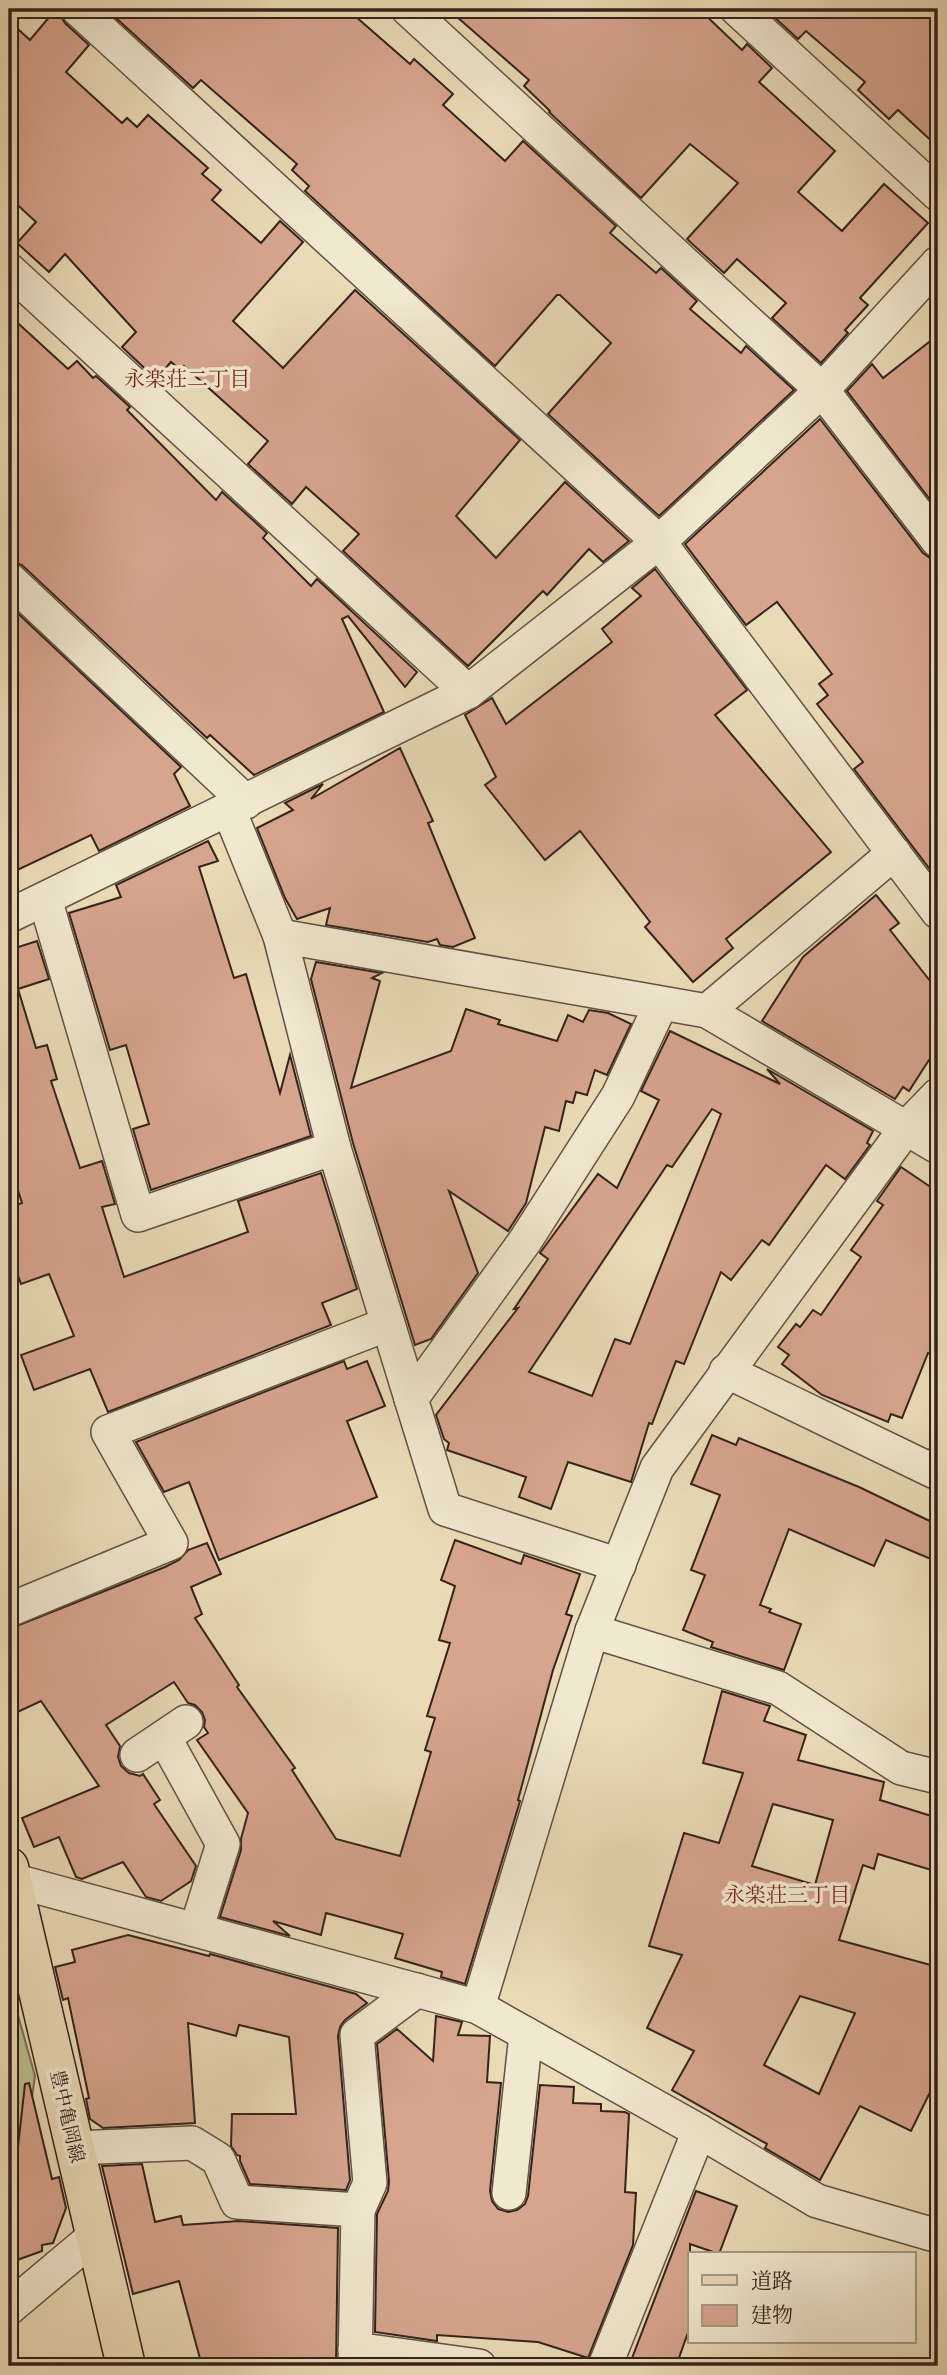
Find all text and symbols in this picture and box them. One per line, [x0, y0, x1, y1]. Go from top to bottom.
district label: 永楽荘二丁目 [124, 365, 250, 393]
district label: 永楽荘三丁目 [724, 1881, 850, 1909]
street label: 豊中亀岡線 [44, 2067, 90, 2165]
legend [688, 2252, 916, 2344]
text: 道路 [751, 2267, 793, 2295]
text: 建物 [751, 2301, 793, 2329]

